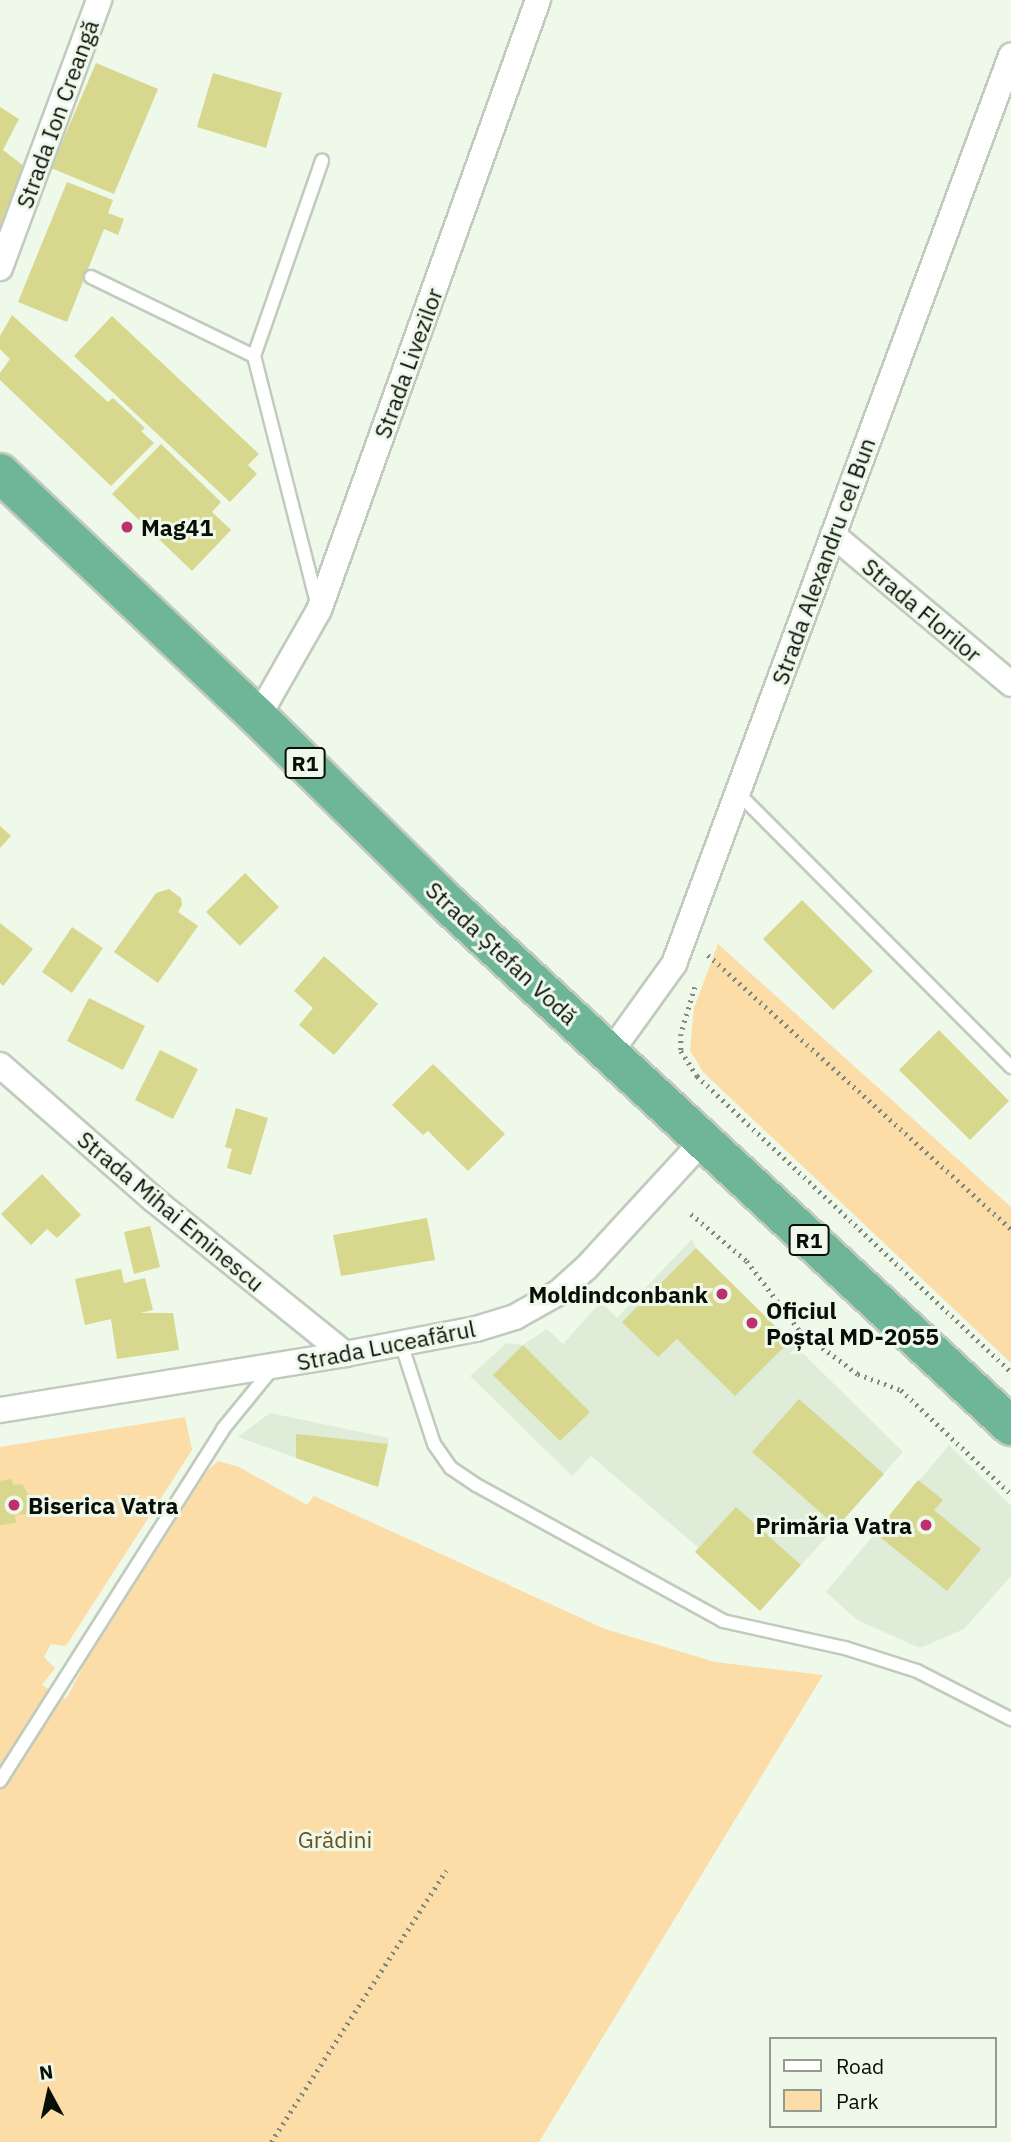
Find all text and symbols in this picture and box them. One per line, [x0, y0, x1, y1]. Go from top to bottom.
street label: Strada Ion Creangă [10, 16, 104, 212]
street label: Strada Livezilor [368, 284, 448, 442]
street label: Strada Alexandru cel Bun [765, 434, 881, 688]
place label: Mag41 [141, 513, 213, 541]
marker: Mag41 [119, 519, 135, 535]
street label: Strada Florilor [857, 552, 987, 668]
road number: R1 [284, 746, 326, 780]
street label: Strada Ștefan Vodă [421, 876, 583, 1030]
street label: Strada Mihai Eminescu [72, 1125, 270, 1297]
road number: R1 [788, 1222, 830, 1258]
place label: Moldindconbank [528, 1280, 708, 1308]
marker: Moldindconbank [714, 1286, 730, 1302]
place label: Oficiul Poștal MD-2055 [766, 1296, 939, 1350]
street label: Strada Luceafărul [294, 1314, 478, 1376]
marker: Oficiul Poștal MD-2055 [744, 1315, 760, 1331]
place label: Biserica Vatra [28, 1491, 179, 1519]
marker: Biserica Vatra [6, 1497, 22, 1513]
place label: Primăria Vatra [755, 1511, 912, 1539]
marker: Primăria Vatra [918, 1517, 934, 1533]
park label: Grădini [298, 1825, 372, 1853]
legend [769, 2037, 997, 2128]
text: Road [836, 2052, 884, 2080]
north arrow [14, 2058, 84, 2128]
text: N [38, 2059, 55, 2085]
text: Park [836, 2087, 879, 2115]

